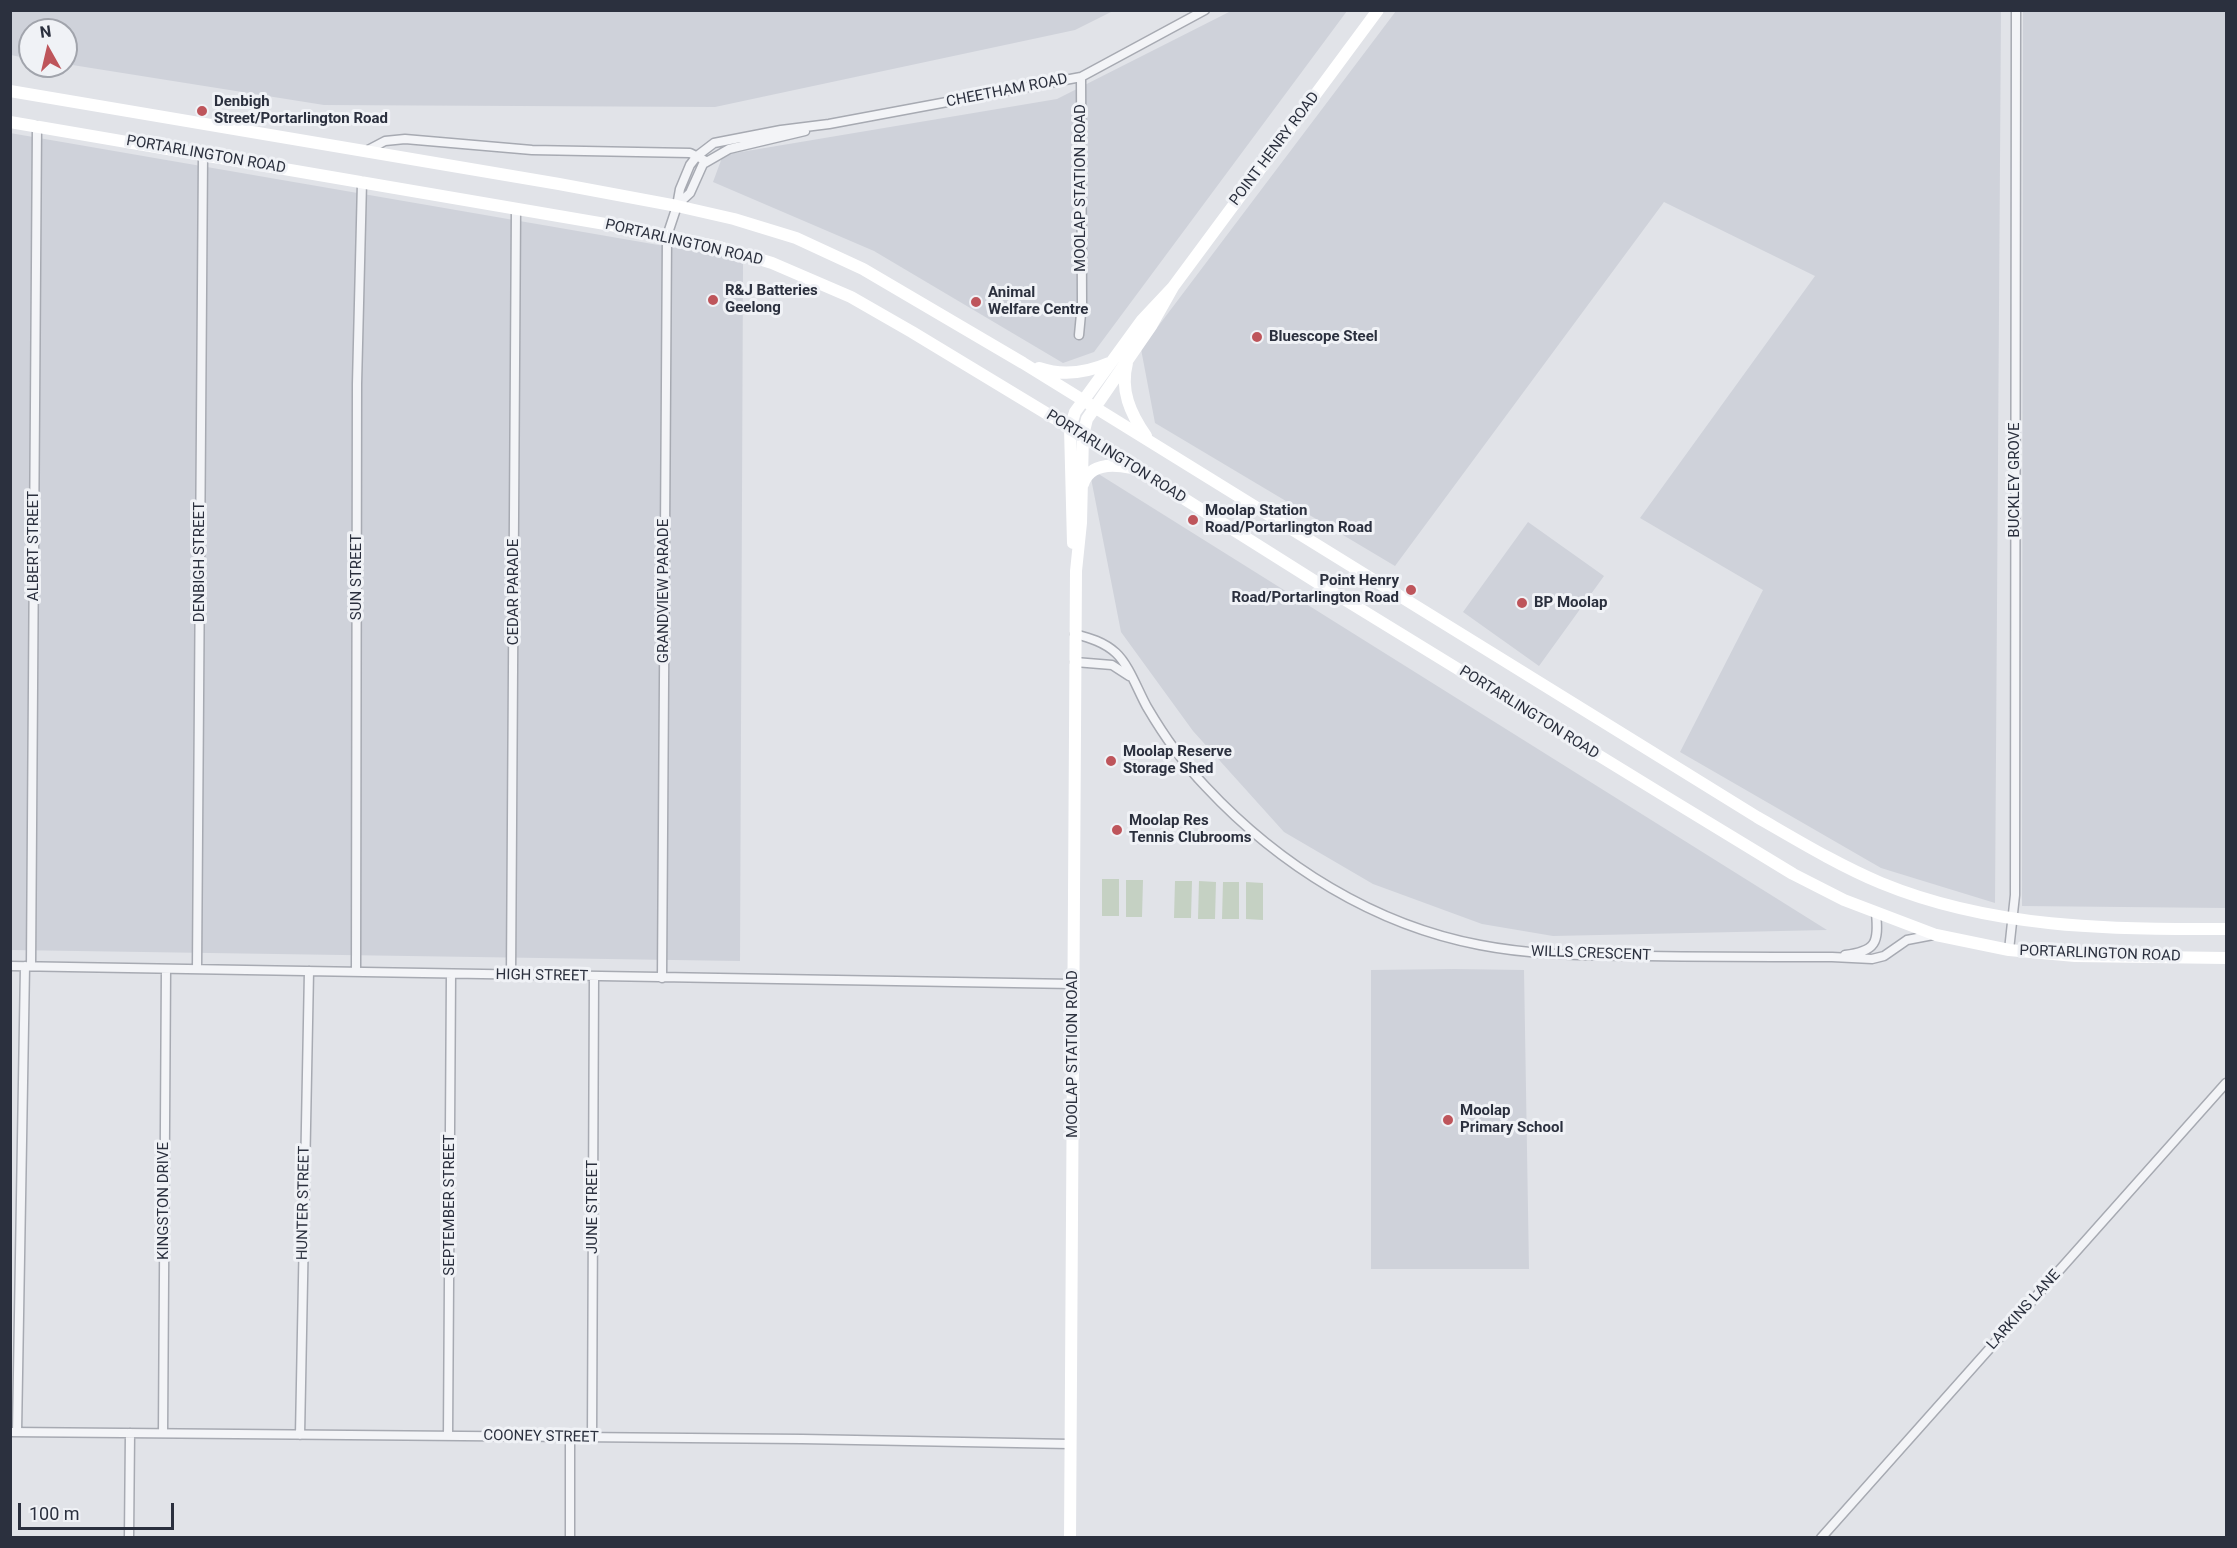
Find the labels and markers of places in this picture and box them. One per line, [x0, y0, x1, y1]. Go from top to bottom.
place label: Denbigh Street/Portarlington Road [214, 93, 388, 128]
marker: Denbigh Street/Portarlington Road [195, 104, 209, 118]
place label: R&J Batteries Geelong [725, 282, 818, 317]
place label: Animal Welfare Centre [988, 284, 1088, 319]
marker: R&J Batteries Geelong [706, 293, 720, 307]
marker: Animal Welfare Centre [969, 295, 983, 309]
place label: Bluescope Steel [1269, 328, 1378, 346]
marker: Bluescope Steel [1250, 330, 1264, 344]
place label: Moolap Station Road/Portarlington Road [1205, 502, 1373, 537]
marker: Moolap Station Road/Portarlington Road [1186, 513, 1200, 527]
place label: Point Henry Road/Portarlington Road [1231, 572, 1399, 607]
marker: Point Henry Road/Portarlington Road [1404, 583, 1418, 597]
place label: BP Moolap [1534, 594, 1607, 612]
marker: BP Moolap [1515, 596, 1529, 610]
place label: Moolap Reserve Storage Shed [1123, 743, 1232, 778]
marker: Moolap Reserve Storage Shed [1104, 754, 1118, 768]
place label: Moolap Res Tennis Clubrooms [1129, 812, 1251, 847]
marker: Moolap Res Tennis Clubrooms [1110, 823, 1124, 837]
place label: Moolap Primary School [1460, 1102, 1563, 1137]
marker: Moolap Primary School [1441, 1113, 1455, 1127]

